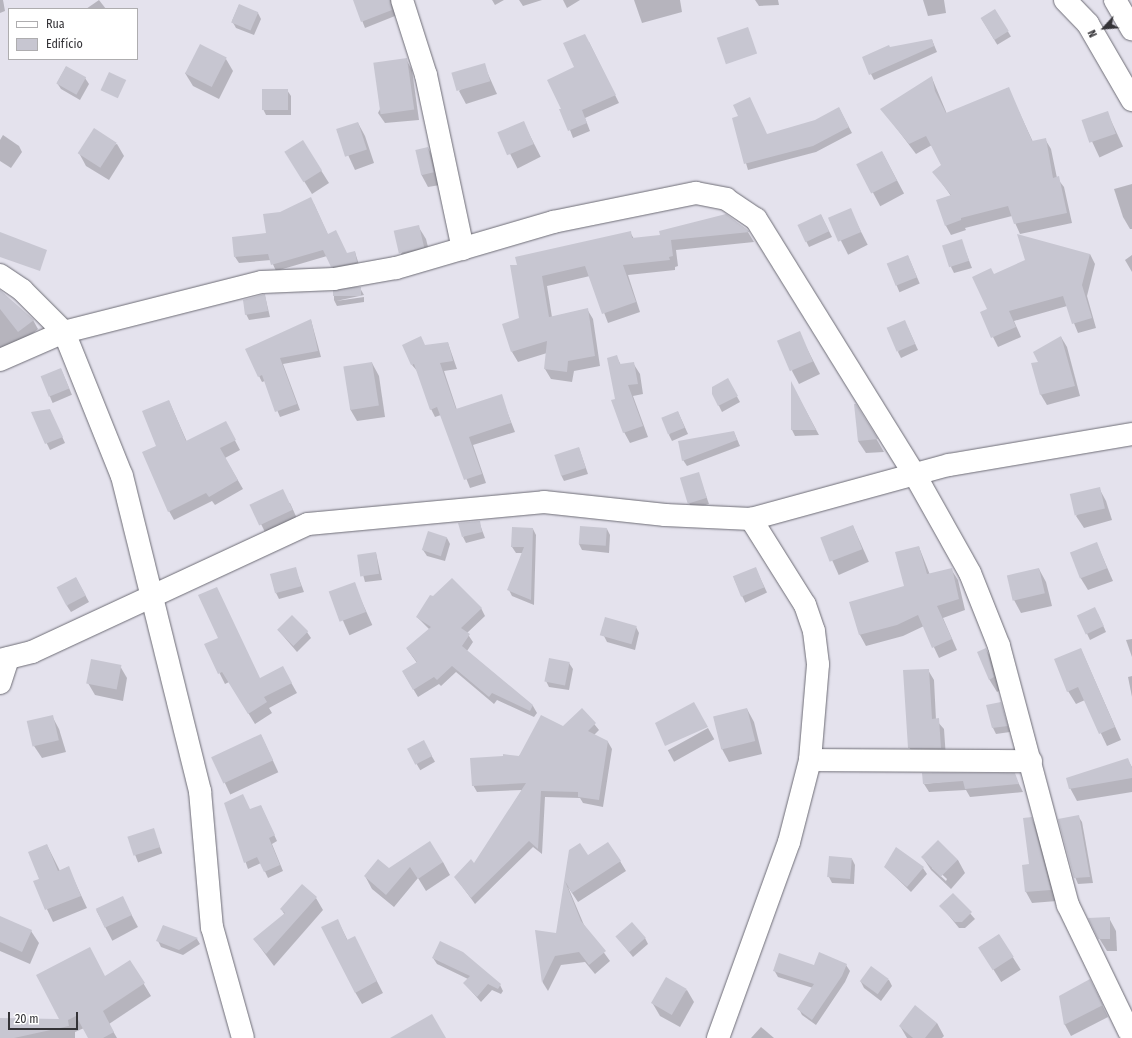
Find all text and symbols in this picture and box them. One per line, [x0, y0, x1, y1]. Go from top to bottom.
legend [8, 8, 138, 60]
north arrow [1084, 8, 1124, 48]
text: Rua [46, 17, 65, 31]
text: N [1085, 28, 1100, 39]
text: Edifício [46, 37, 83, 51]
scale bar [10, 1004, 80, 1030]
text: 20 m [15, 1012, 39, 1026]

